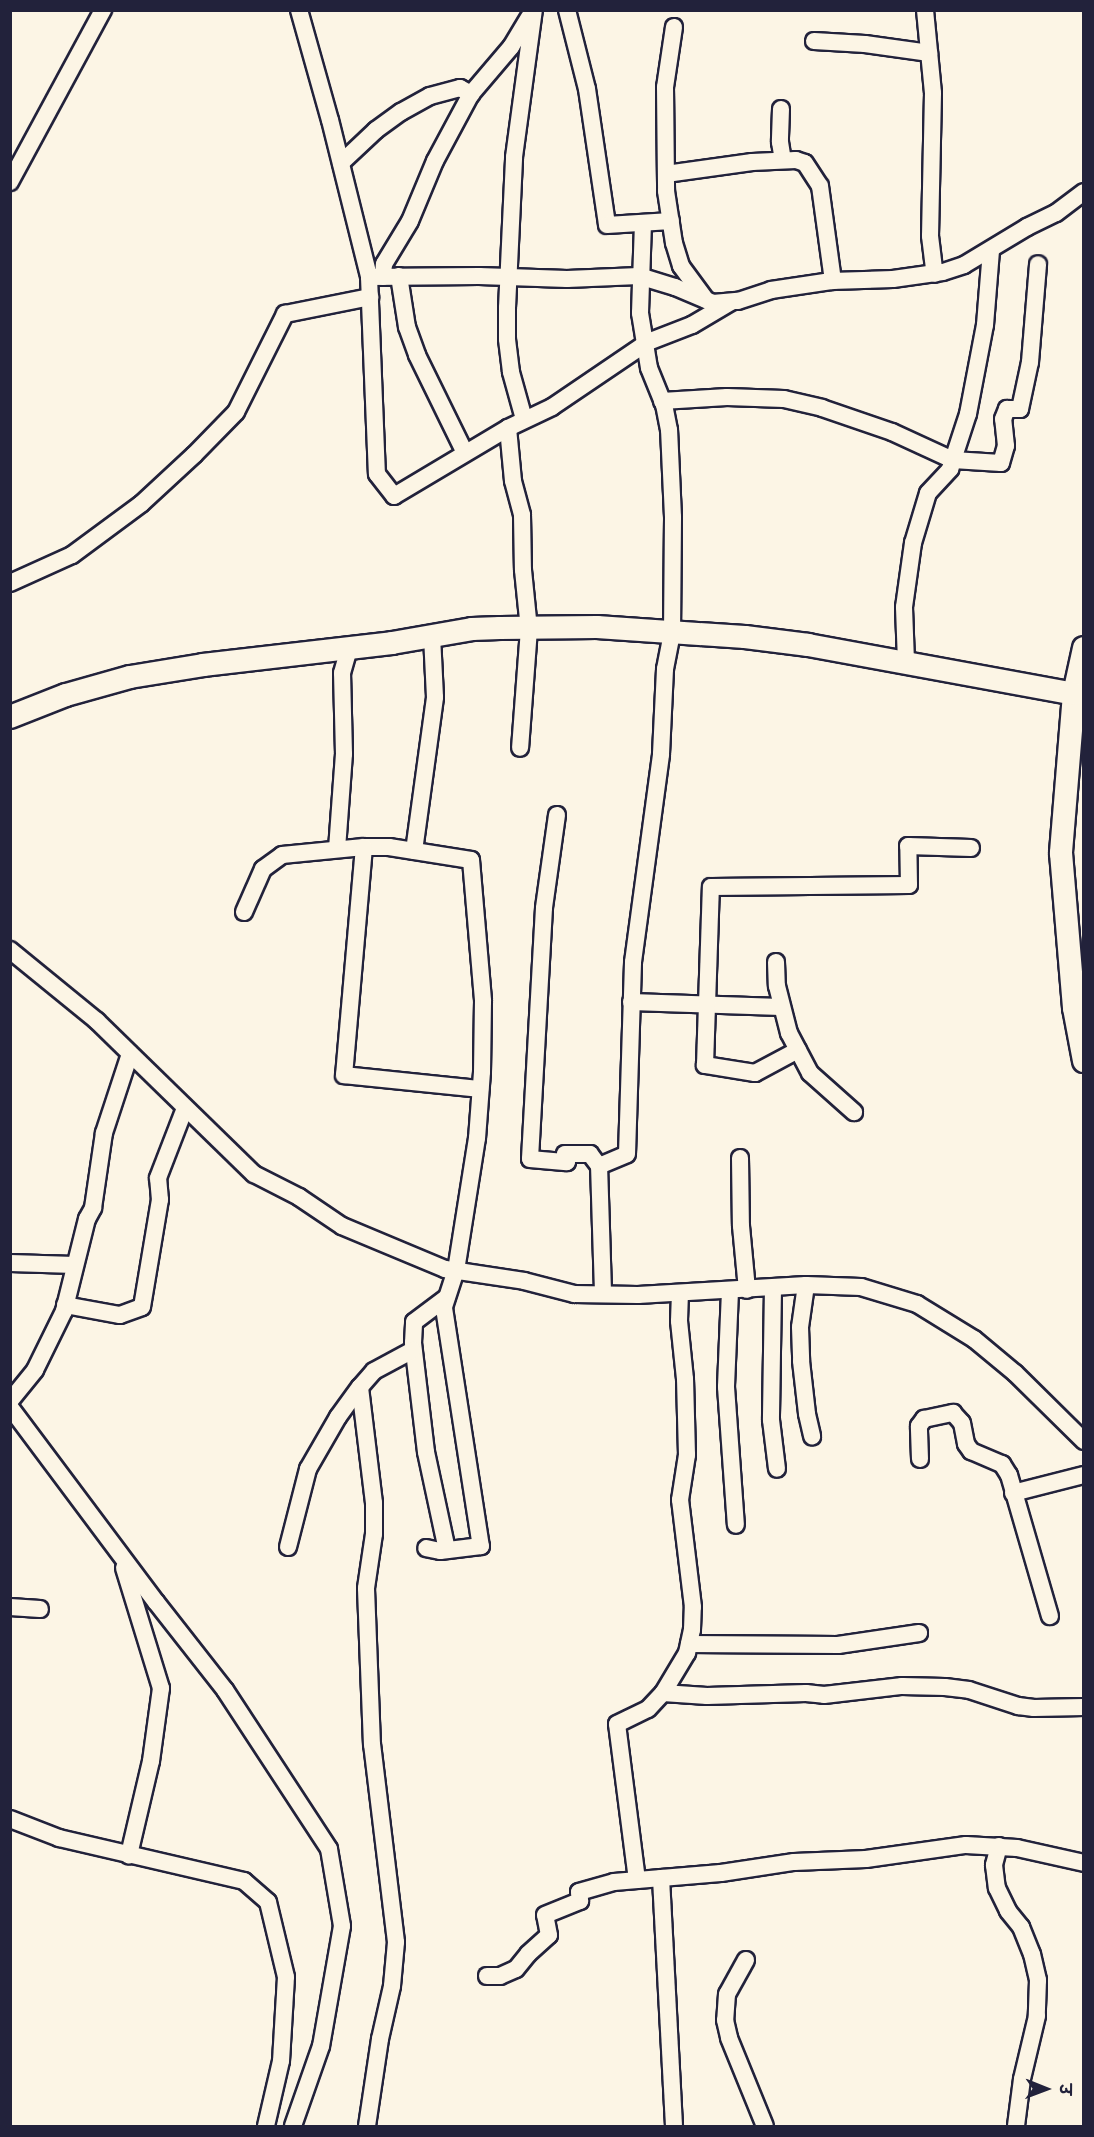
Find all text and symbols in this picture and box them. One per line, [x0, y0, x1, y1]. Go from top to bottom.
north arrow [1016, 2059, 1076, 2119]
text: उ [1052, 2084, 1076, 2095]

